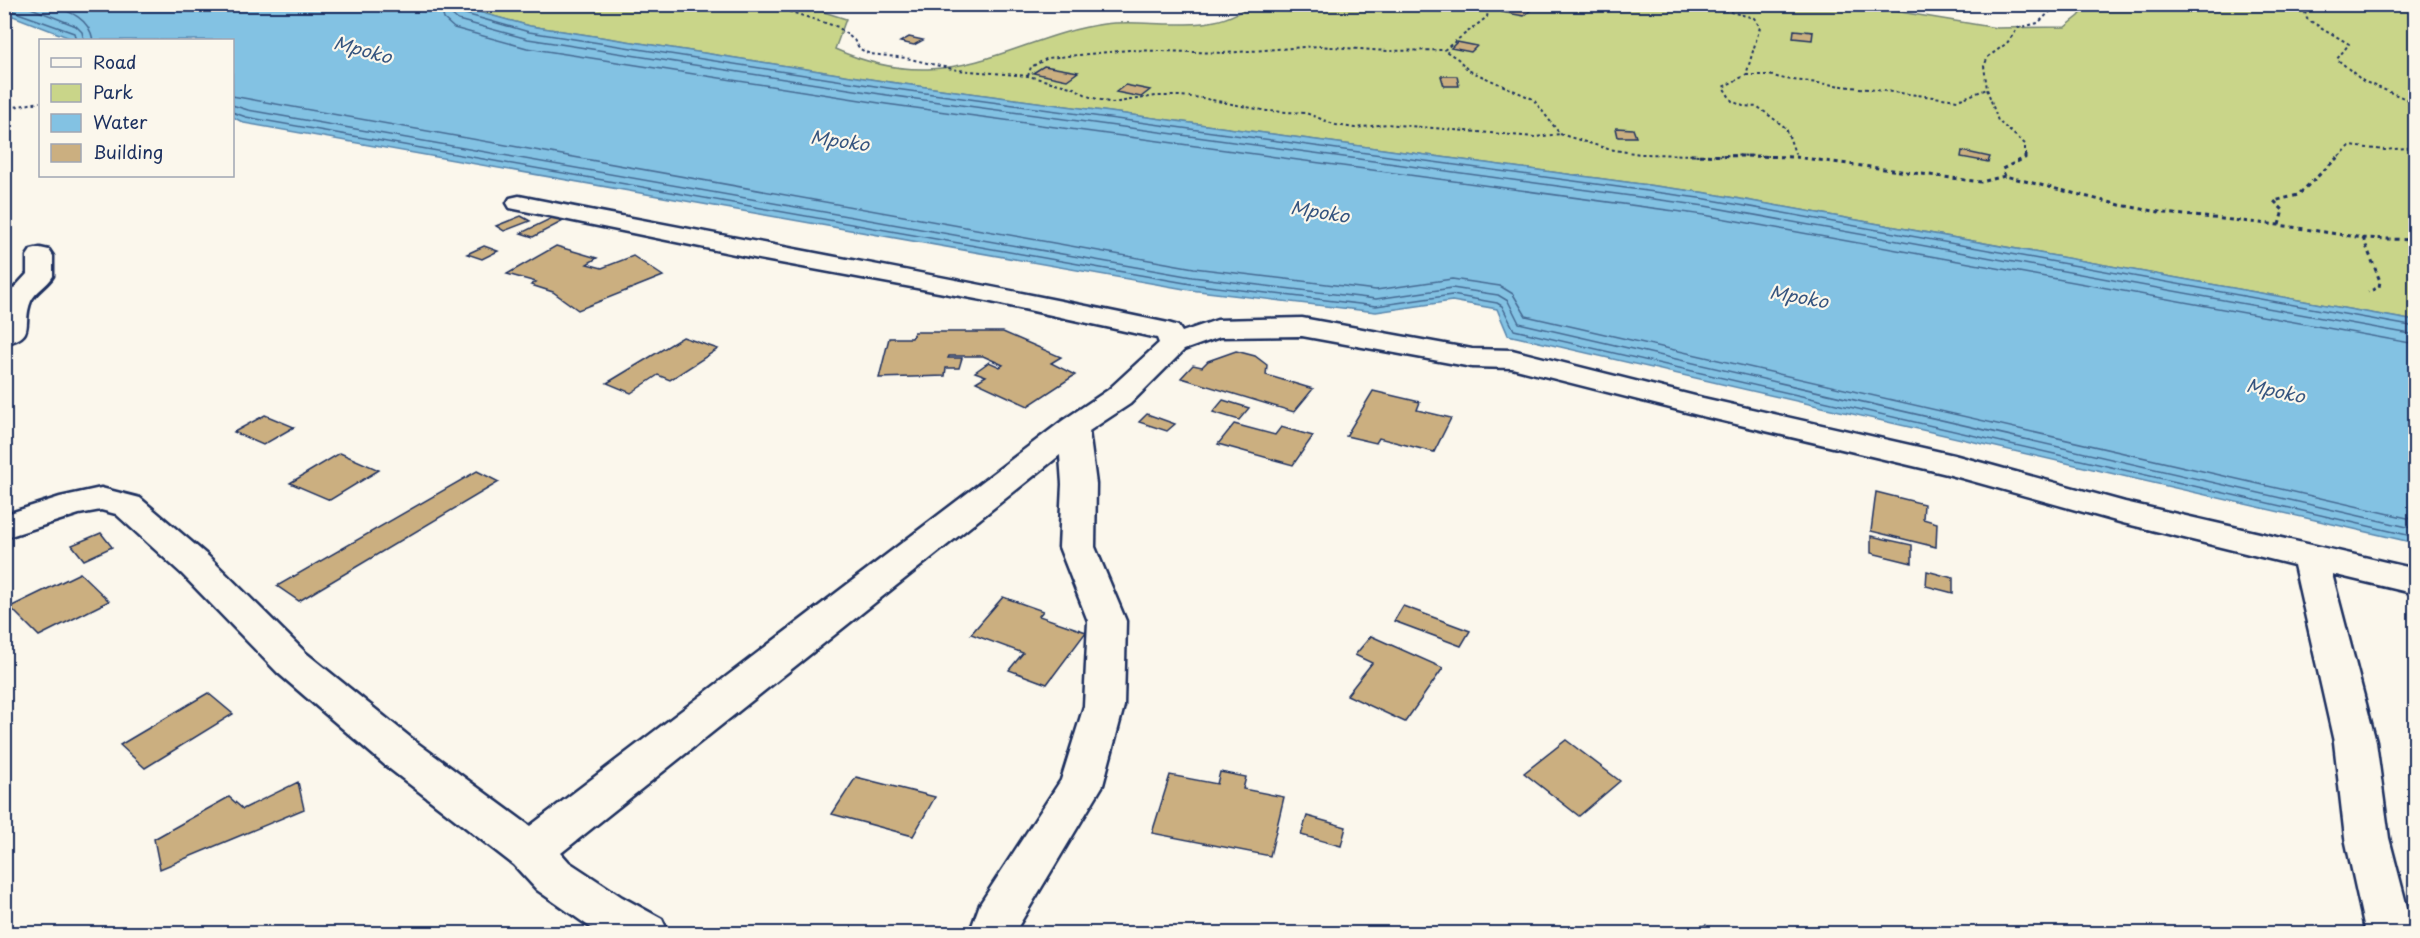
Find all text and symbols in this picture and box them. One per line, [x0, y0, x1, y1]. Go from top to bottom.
water label: Mpoko [331, 28, 396, 70]
legend [39, 39, 234, 177]
text: Road [93, 48, 137, 75]
text: Park [93, 78, 133, 105]
text: Water [93, 108, 148, 135]
water label: Mpoko [809, 123, 872, 158]
text: Building [93, 138, 163, 165]
water label: Mpoko [1289, 193, 1352, 229]
water label: Mpoko [1768, 278, 1831, 315]
water label: Mpoko [2244, 371, 2308, 410]

